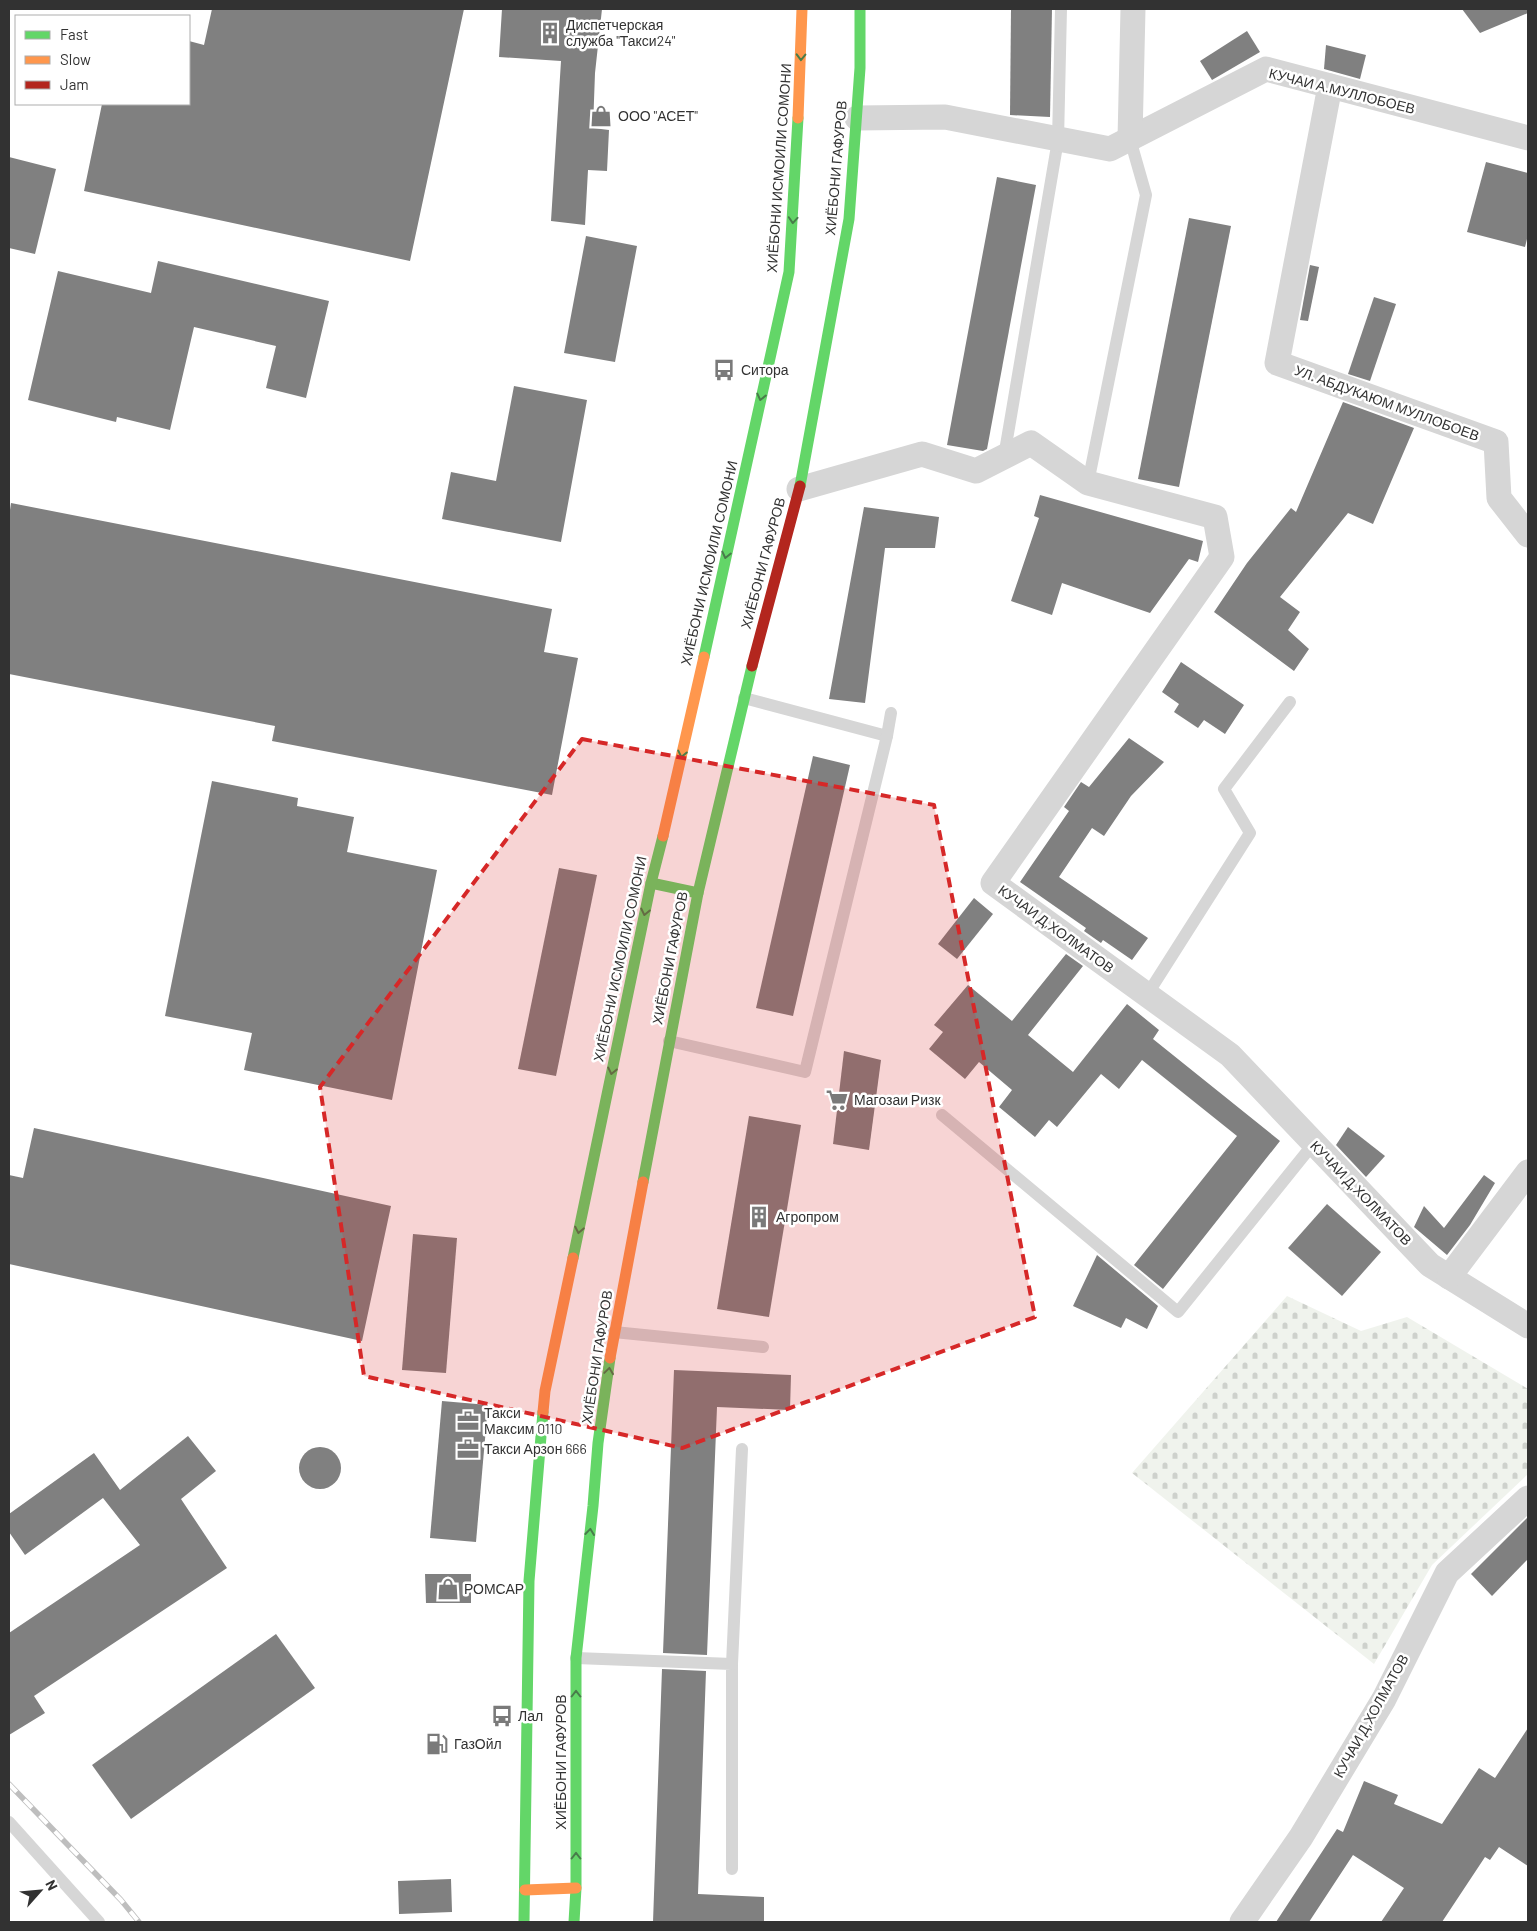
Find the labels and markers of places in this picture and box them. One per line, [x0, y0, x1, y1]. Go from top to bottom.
place label: Диспетчерская служба "Такси24" [566, 16, 676, 49]
building icon: Диспетчерская служба "Такси24" [537, 20, 563, 46]
shop icon: ООО "АСЕТ" [588, 103, 614, 129]
place label: ООО "АСЕТ" [618, 107, 698, 124]
bus stop icon: Ситора [711, 357, 737, 383]
place label: Ситора [741, 361, 789, 378]
supermarket icon: Магозаи Ризк [824, 1087, 850, 1113]
place label: Магозаи Ризк [854, 1091, 941, 1108]
building icon: Агропром [746, 1204, 772, 1230]
place label: Агропром [776, 1208, 839, 1225]
place label: Такси Максим 0110 [484, 1404, 562, 1437]
office icon: Такси Максим 0110 [455, 1408, 481, 1434]
office icon: Такси Арзон 666 [455, 1436, 481, 1462]
place label: Такси Арзон 666 [484, 1440, 587, 1457]
shop icon: РОМСАР [435, 1576, 461, 1602]
place label: РОМСАР [464, 1580, 524, 1597]
bus stop icon: Лал [489, 1703, 515, 1729]
place label: Лал [518, 1707, 543, 1724]
fuel station icon: ГазОйл [424, 1731, 450, 1757]
place label: ГазОйл [454, 1735, 502, 1752]

